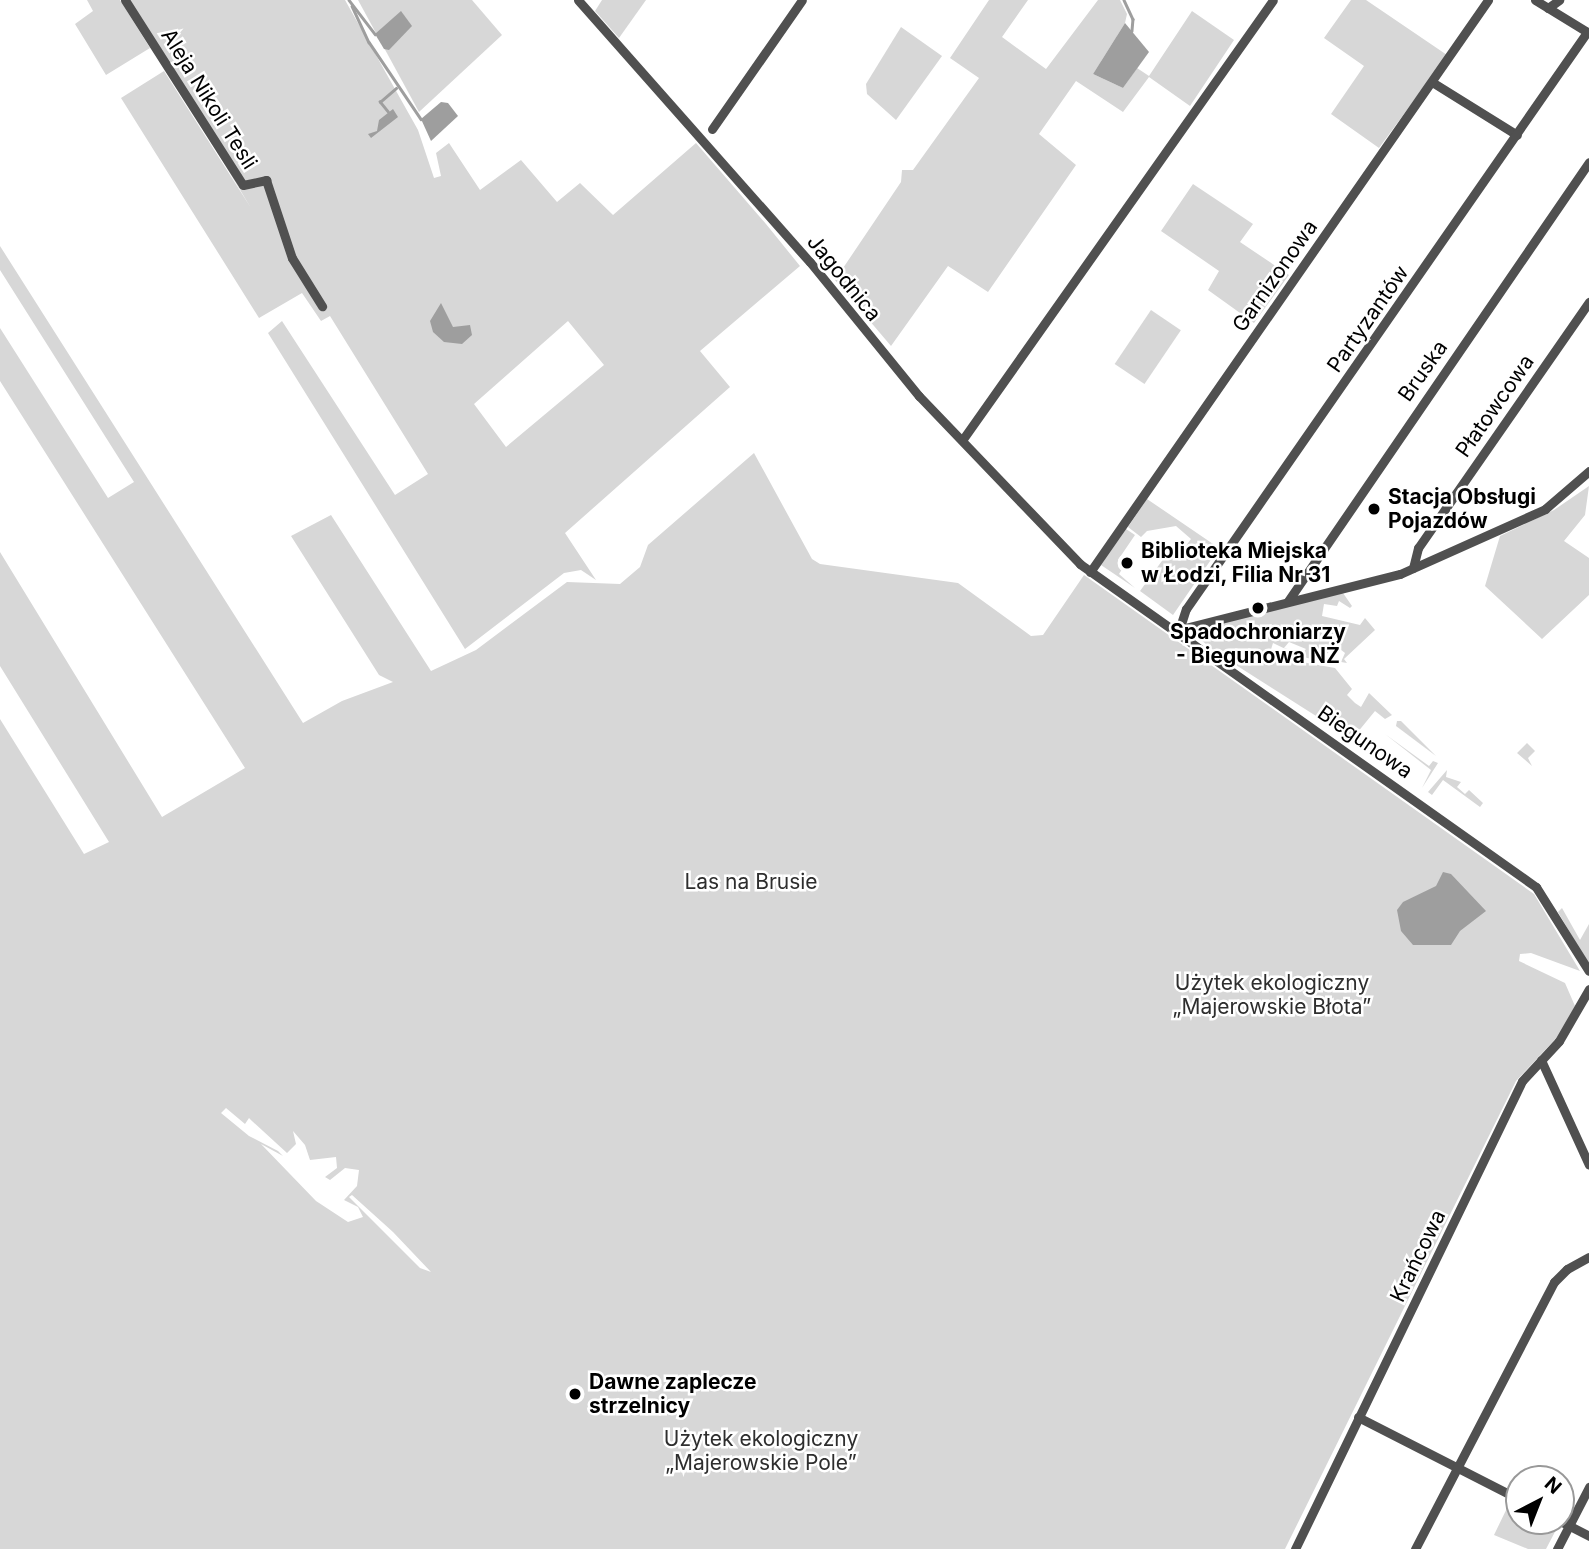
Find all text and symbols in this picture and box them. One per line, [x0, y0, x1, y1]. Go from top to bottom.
street label: Aleja Nikoli Tesli [156, 24, 262, 174]
street label: Garnizonowa [1227, 215, 1323, 337]
street label: Jagodnica [802, 230, 886, 326]
street label: Partyzantów [1322, 261, 1414, 377]
street label: Bruska [1393, 336, 1453, 406]
street label: Płatowcowa [1451, 350, 1539, 462]
place label: Stacja Obsługi Pojazdów [1388, 484, 1536, 534]
marker: Stacja Obsługi Pojazdów [1366, 501, 1382, 517]
place label: Biblioteka Miejska w Łodzi, Filia Nr 31 [1141, 538, 1331, 588]
marker: Biblioteka Miejska w Łodzi, Filia Nr 31 [1119, 555, 1135, 571]
marker: Spadochroniarzy - Biegunowa NŻ [1250, 600, 1266, 616]
place label: Spadochroniarzy - Biegunowa NŻ [1170, 619, 1346, 669]
street label: Biegunowa [1313, 700, 1417, 784]
park label: Las na Brusie [684, 869, 818, 895]
park label: Użytek ekologiczny „Majerowskie Błota” [1173, 970, 1371, 1020]
street label: Krańcowa [1385, 1206, 1451, 1306]
place label: Dawne zaplecze strzelnicy [589, 1369, 756, 1419]
marker: Dawne zaplecze strzelnicy [567, 1386, 583, 1402]
park label: Użytek ekologiczny „Majerowskie Pole” [664, 1426, 858, 1476]
north arrow [1505, 1465, 1575, 1535]
text: N [1540, 1472, 1566, 1499]

